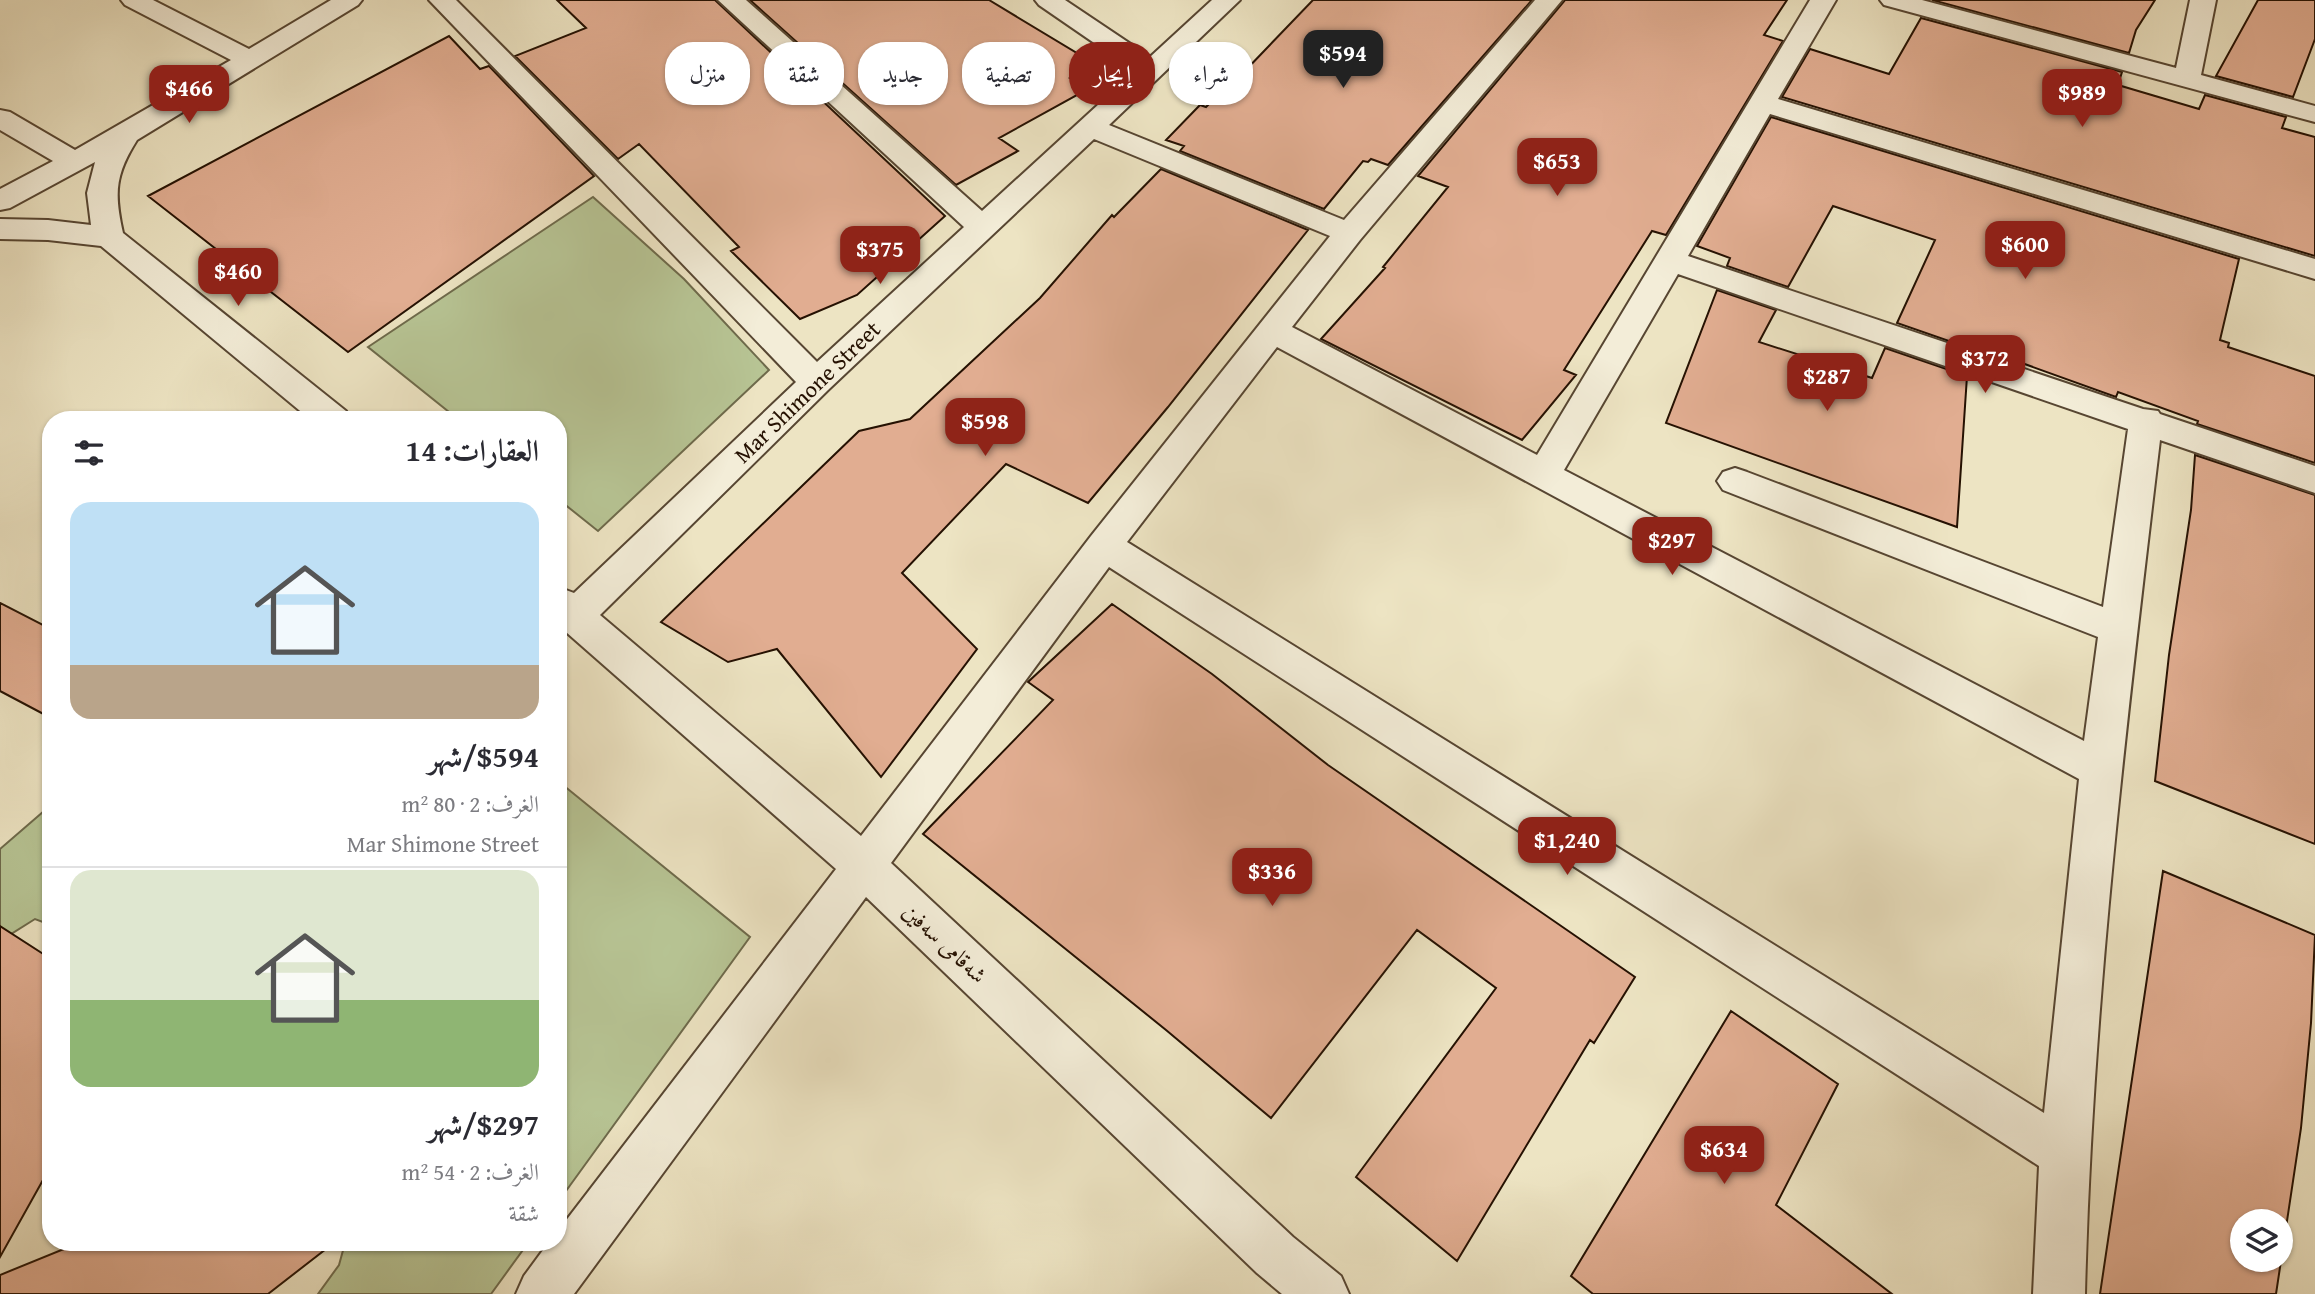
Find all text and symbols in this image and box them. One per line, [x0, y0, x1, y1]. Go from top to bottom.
pin: $594 [1302, 31, 1384, 90]
text: $594 [1319, 36, 1367, 69]
chip: منزل [665, 42, 750, 105]
chip: شقة [764, 42, 844, 105]
chip: جديد [858, 42, 948, 105]
chip: تصفية [962, 42, 1055, 105]
chip: إيجار [1069, 42, 1155, 105]
chip: شراء [1169, 42, 1253, 105]
pin: $466 [148, 66, 230, 125]
pin: $989 [2041, 69, 2123, 129]
text: $466 [165, 71, 213, 104]
text: $989 [2058, 75, 2106, 108]
pin: $653 [1516, 138, 1598, 198]
text: $653 [1533, 144, 1581, 177]
pin: $600 [1984, 222, 2066, 281]
pin: $375 [839, 226, 921, 286]
text: $600 [2001, 227, 2049, 260]
text: $375 [856, 232, 904, 265]
pin: $460 [197, 248, 279, 308]
text: $460 [214, 254, 262, 287]
street label: Mar Shimone Street [726, 313, 887, 470]
pin: $372 [1944, 336, 2026, 395]
text: $372 [1961, 341, 2009, 374]
pin: $287 [1786, 354, 1868, 413]
text: $287 [1803, 359, 1851, 392]
pin: $598 [944, 398, 1026, 458]
text: $598 [961, 404, 1009, 437]
text: العقارات: 14 [406, 428, 539, 472]
icon: filters [70, 434, 108, 472]
pin: $297 [1631, 518, 1713, 577]
text: $297 [1648, 523, 1696, 556]
icon: home [242, 547, 368, 673]
text: $594/شهر [428, 734, 539, 778]
text: الغرف: 2 · 80 m² [402, 787, 539, 820]
pin: $1,240 [1510, 818, 1624, 877]
text: $1,240 [1534, 823, 1600, 856]
text: Mar Shimone Street [347, 827, 539, 860]
pin: $336 [1231, 848, 1313, 908]
text: $336 [1248, 854, 1296, 887]
street label: شەقامی سەفین [896, 895, 995, 990]
icon: home [242, 915, 368, 1041]
text: $297/شهر [428, 1102, 539, 1146]
pin: $634 [1683, 1126, 1765, 1186]
text: $634 [1700, 1132, 1748, 1165]
text: الغرف: 2 · 54 m² [402, 1155, 539, 1188]
text: شقة [509, 1196, 539, 1229]
map controls [2230, 1209, 2293, 1272]
button: layers [2230, 1209, 2293, 1272]

